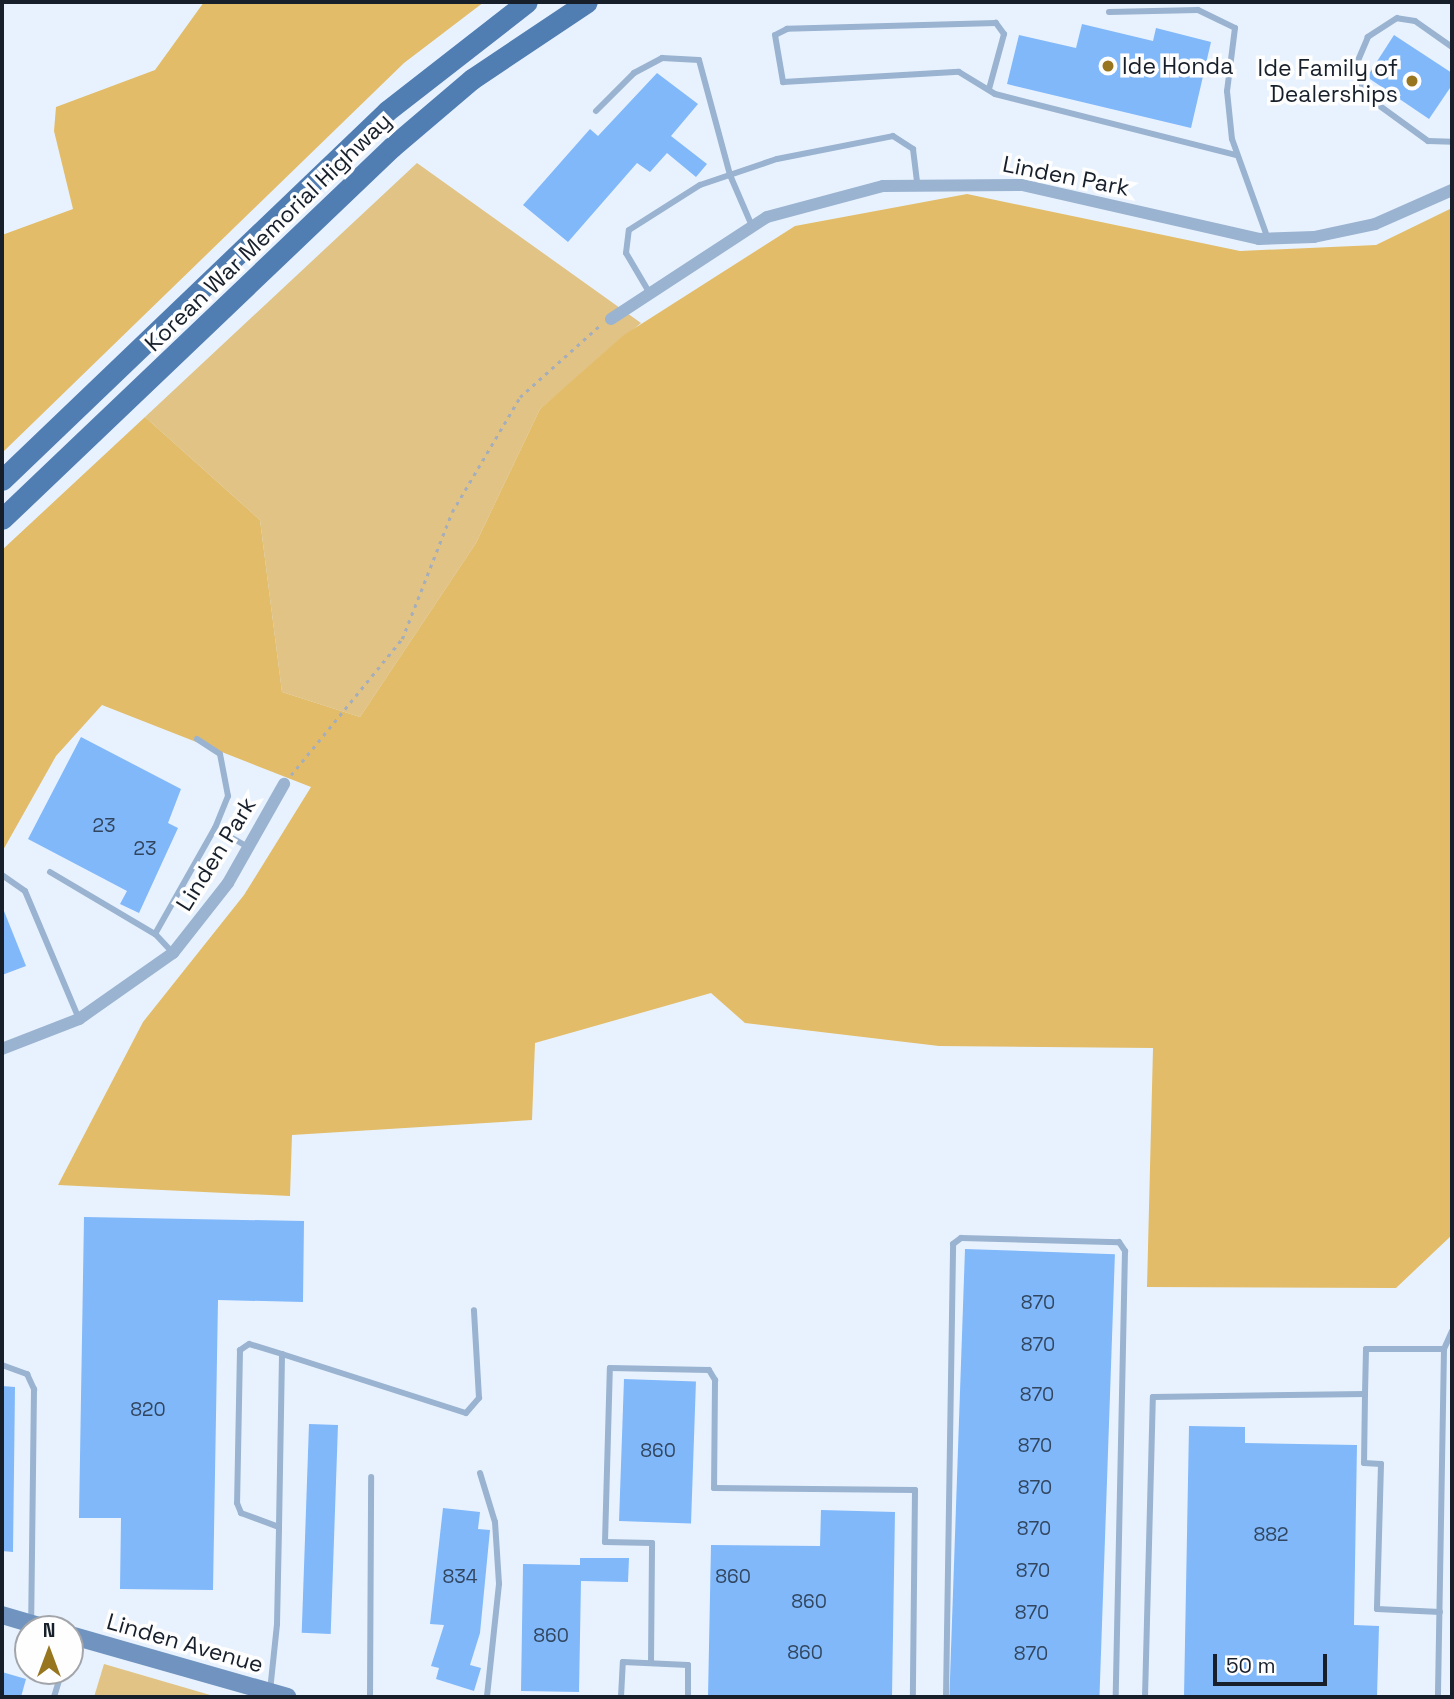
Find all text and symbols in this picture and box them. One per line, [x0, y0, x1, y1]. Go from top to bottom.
place label: Ide Honda [1122, 52, 1233, 80]
place label: Ide Family of Dealerships [1258, 54, 1398, 108]
marker: Ide Honda [1100, 58, 1116, 74]
marker: Ide Family of Dealerships [1404, 73, 1420, 89]
street label: Korean War Memorial Highway [139, 107, 397, 357]
street label: Linden Park [1000, 150, 1132, 202]
street label: Linden Park [170, 792, 262, 916]
house number: 23 [93, 815, 115, 837]
house number: 23 [134, 838, 156, 860]
house number: 870 [1021, 1292, 1055, 1314]
house number: 870 [1021, 1334, 1055, 1356]
house number: 870 [1020, 1384, 1054, 1406]
house number: 820 [130, 1399, 166, 1421]
house number: 870 [1018, 1435, 1052, 1457]
house number: 860 [640, 1440, 676, 1462]
house number: 870 [1018, 1477, 1052, 1499]
house number: 870 [1017, 1518, 1051, 1540]
house number: 882 [1253, 1524, 1289, 1546]
house number: 870 [1016, 1560, 1050, 1582]
house number: 834 [442, 1566, 478, 1588]
house number: 860 [715, 1566, 751, 1588]
house number: 860 [791, 1591, 827, 1613]
house number: 870 [1015, 1602, 1049, 1624]
street label: Linden Avenue [103, 1607, 267, 1679]
north arrow [14, 1615, 84, 1685]
text: N [43, 1618, 55, 1643]
house number: 860 [533, 1625, 569, 1647]
scale bar [1216, 1640, 1330, 1684]
house number: 860 [787, 1642, 823, 1664]
house number: 870 [1014, 1643, 1048, 1665]
text: 50 m [1226, 1652, 1276, 1679]

